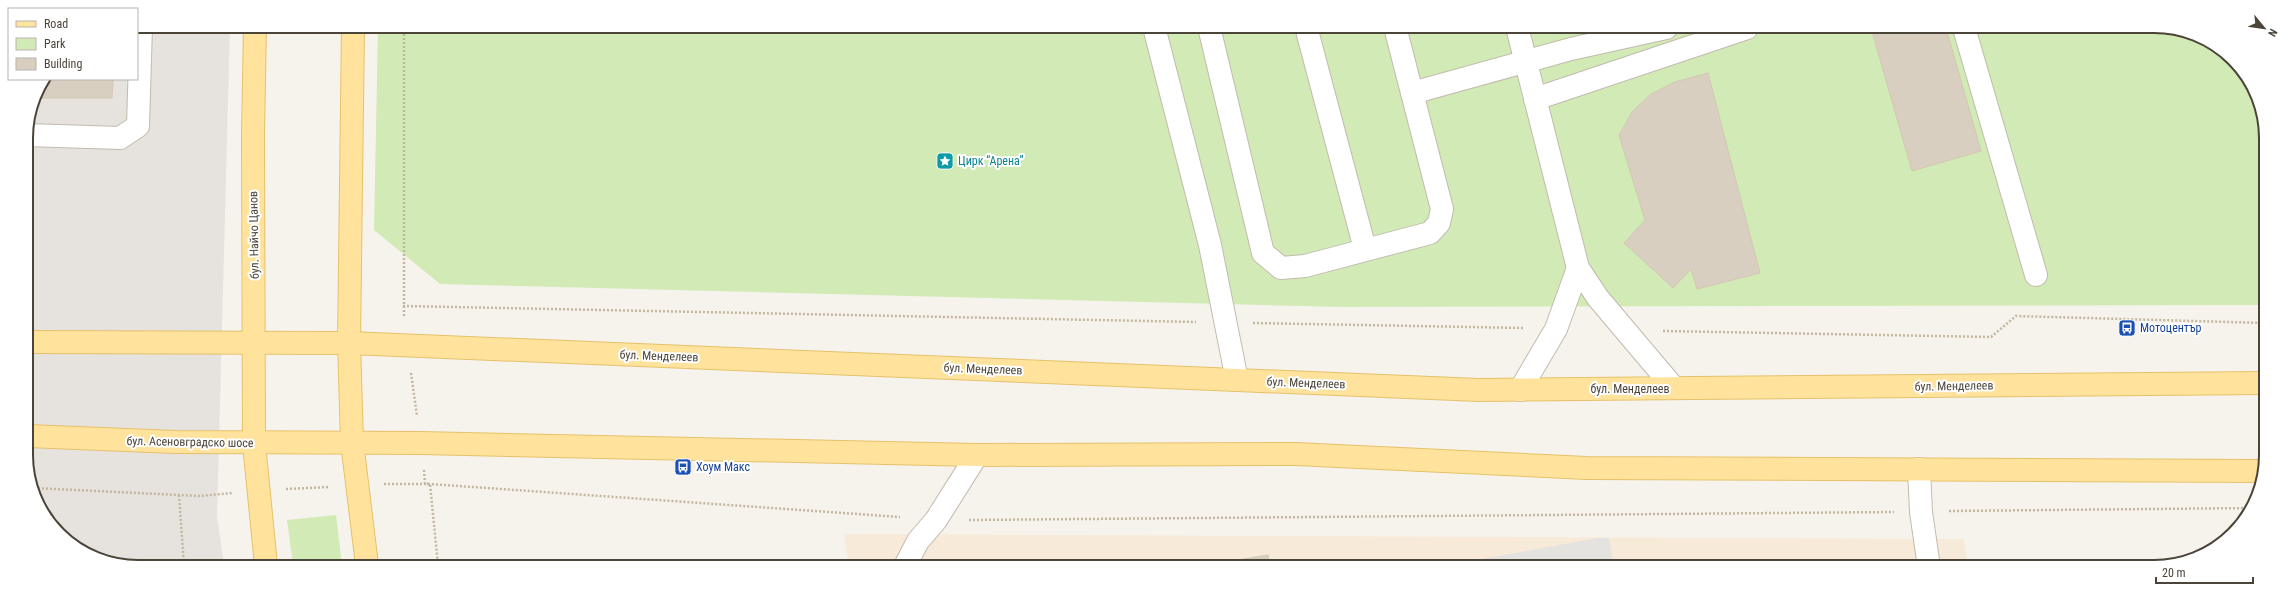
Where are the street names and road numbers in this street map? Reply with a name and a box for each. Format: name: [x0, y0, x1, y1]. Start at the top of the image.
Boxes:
street label: бул. Найчо Цанов: [246, 191, 262, 279]
street label: бул. Менделеев: [619, 348, 699, 364]
street label: бул. Менделеев: [943, 361, 1023, 377]
street label: бул. Менделеев: [1266, 375, 1346, 391]
street label: бул. Менделеев: [1914, 378, 1994, 394]
street label: бул. Менделеев: [1591, 382, 1669, 396]
street label: бул. Асеновградско шосе: [126, 434, 254, 450]

